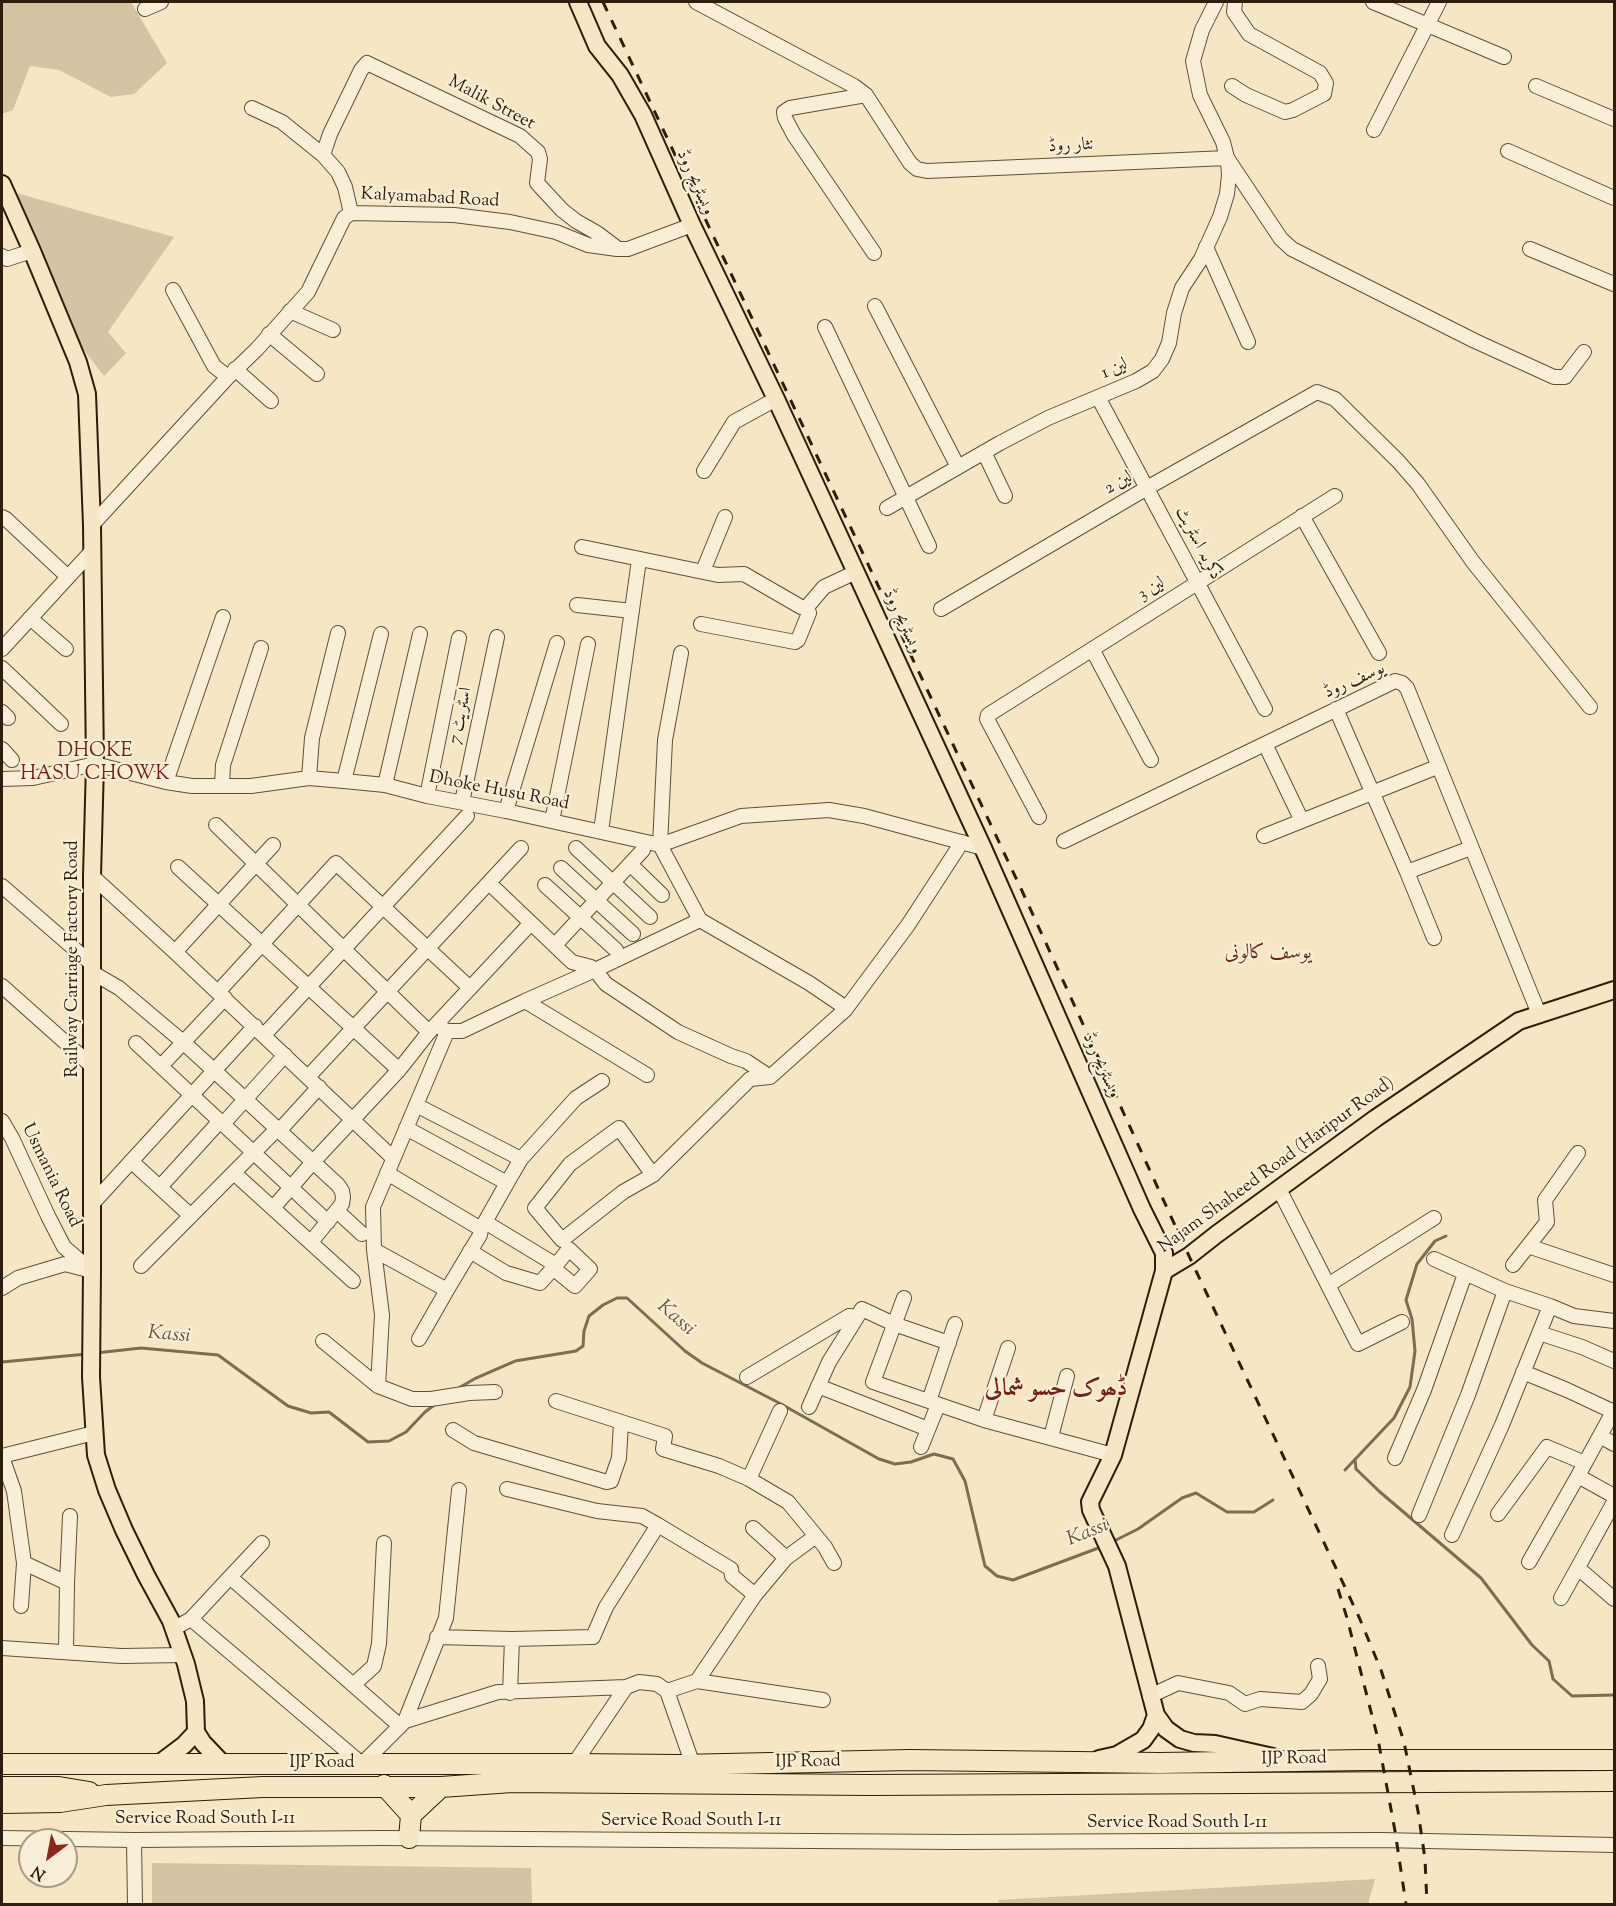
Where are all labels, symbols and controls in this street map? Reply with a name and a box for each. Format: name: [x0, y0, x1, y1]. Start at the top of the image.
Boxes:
street label: Malik Street: [444, 72, 538, 136]
street label: نثار روڈ: [1048, 135, 1094, 159]
street label: ویسٹریج روڈ: [670, 147, 718, 219]
street label: Kalyamabad Road: [360, 185, 500, 213]
street label: لین 1: [1098, 355, 1132, 385]
street label: لین 2: [1101, 467, 1137, 501]
street label: ذکریہ اسٹریٹ: [1169, 504, 1225, 584]
street label: لین 3: [1134, 573, 1170, 607]
street label: ویسٹریج روڈ: [877, 586, 925, 658]
street label: یوسف روڈ: [1321, 659, 1389, 705]
street label: اسٹریٹ 7: [445, 686, 479, 746]
district label: DHOKE HASU CHOWK: [13, 741, 177, 788]
street label: Dhoke Husu Road: [427, 768, 571, 816]
street label: Railway Carriage Factory Road: [63, 840, 85, 1078]
district label: یوسف کالونی: [1225, 943, 1311, 967]
street label: ویسٹریج روڈ: [1076, 1030, 1124, 1102]
street label: Najam Shaheed Road (Haripur Road): [1155, 1073, 1399, 1259]
street label: Usmania Road: [15, 1120, 85, 1232]
water label: Kassi: [651, 1296, 699, 1342]
water label: Kassi: [147, 1322, 191, 1350]
district label: ڈھوک حسو شمالی: [985, 1377, 1127, 1405]
water label: Kassi: [1064, 1515, 1112, 1553]
street label: IJP Road: [1261, 1749, 1327, 1771]
street label: IJP Road: [775, 1752, 841, 1774]
street label: IJP Road: [289, 1753, 355, 1775]
street label: Service Road South I-11: [115, 1809, 295, 1831]
street label: Service Road South I-11: [601, 1811, 781, 1833]
street label: Service Road South I-11: [1087, 1813, 1267, 1835]
north arrow: [18, 1828, 78, 1888]
text: N: [28, 1859, 51, 1885]

